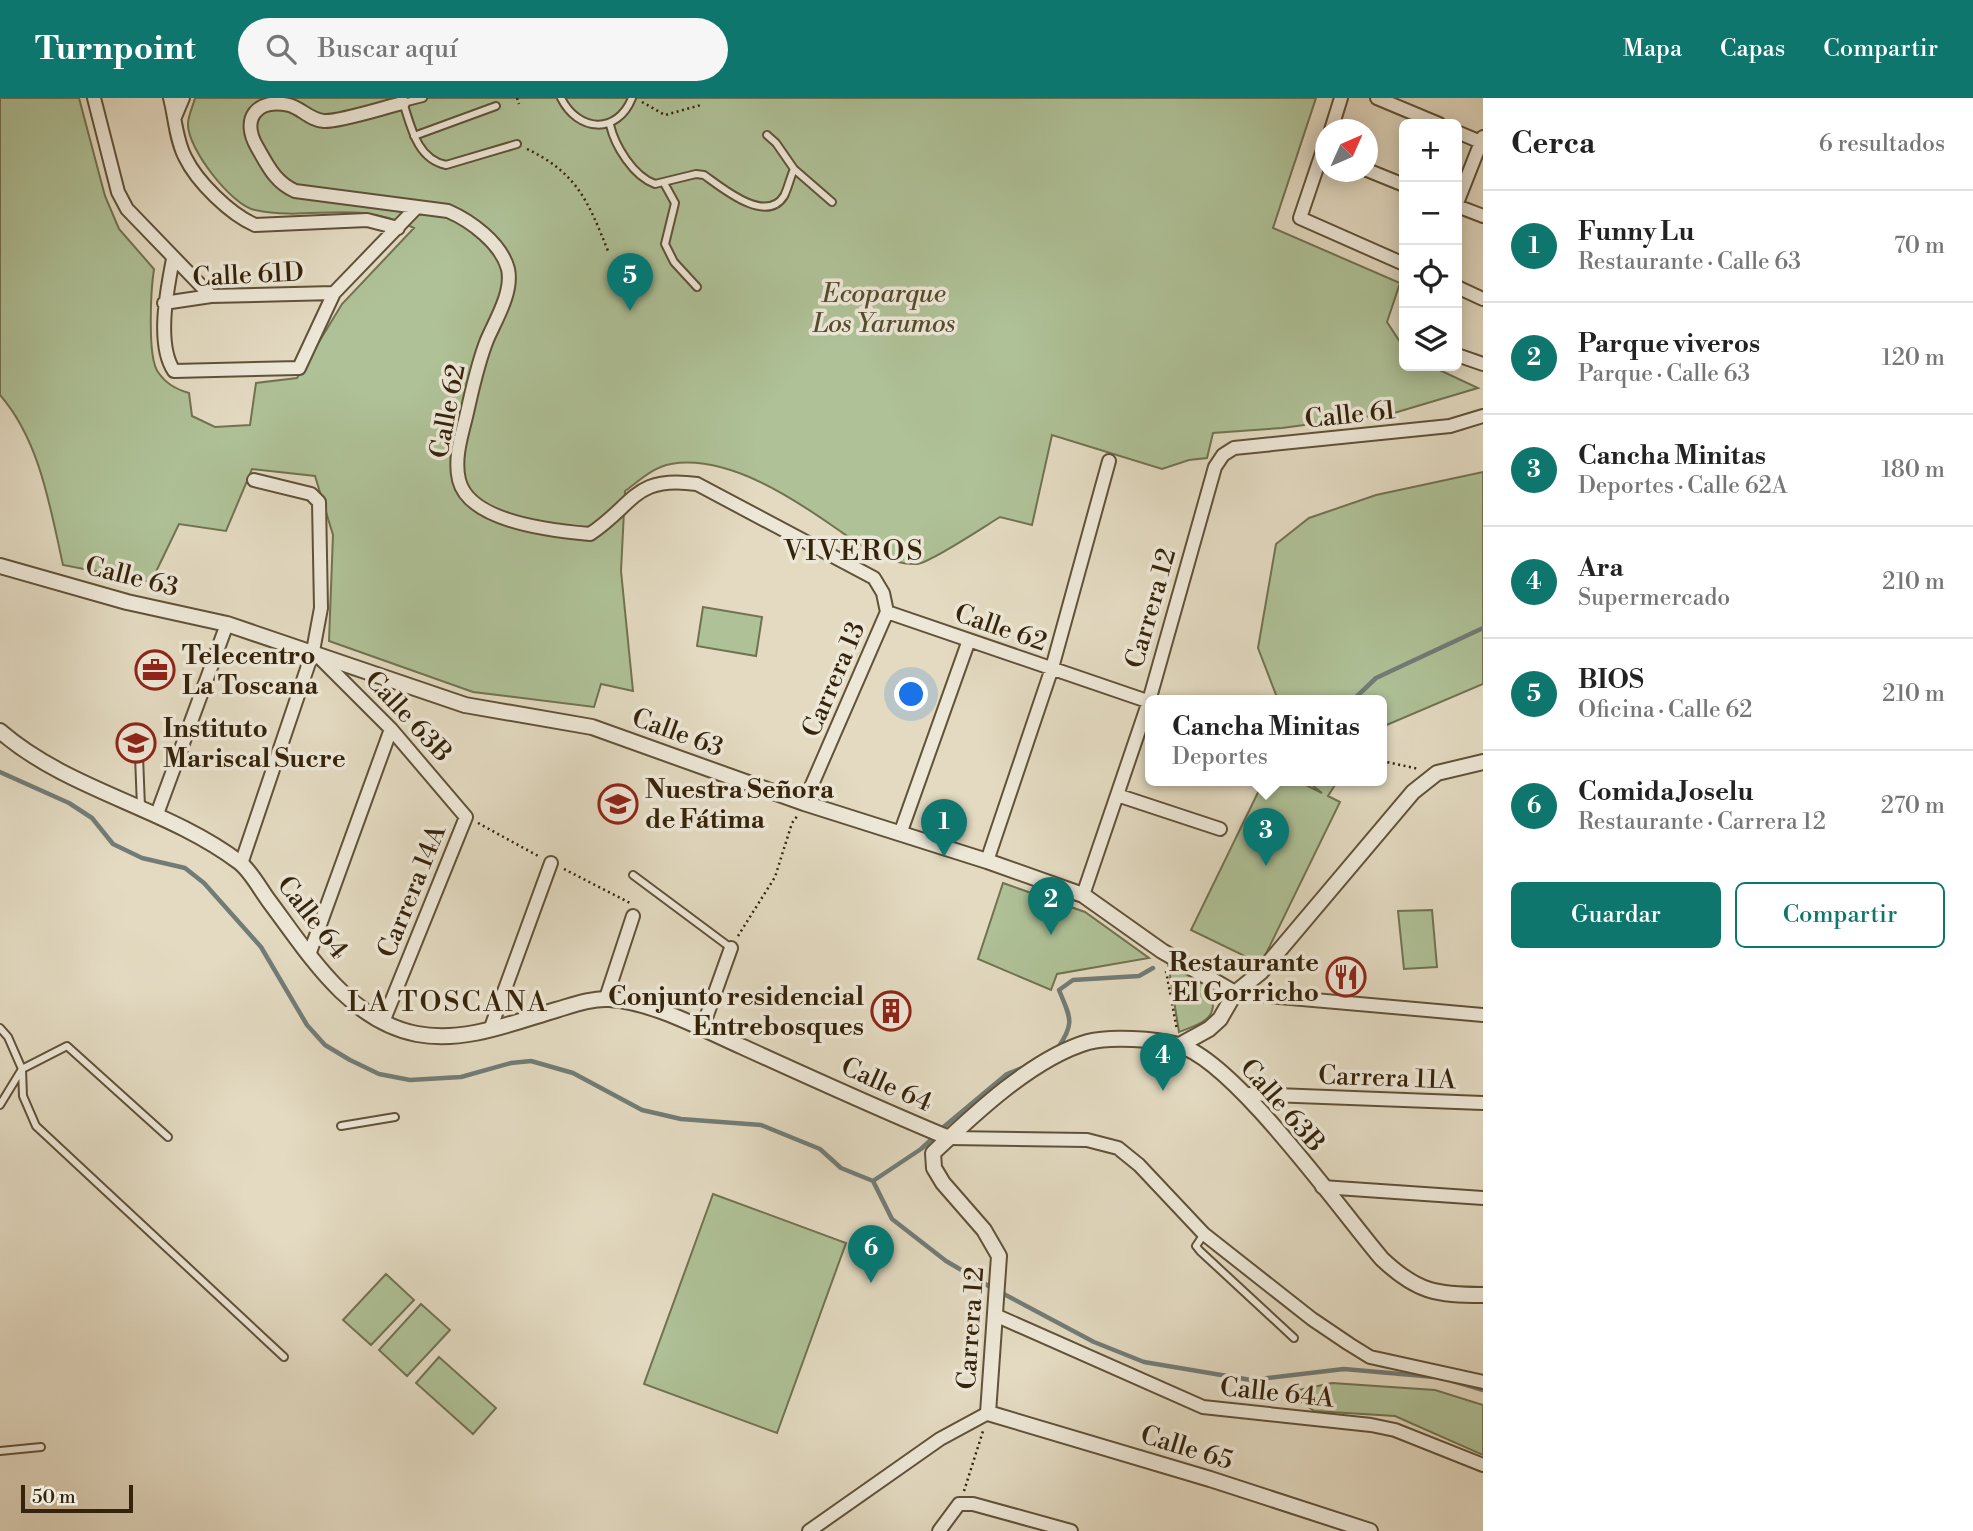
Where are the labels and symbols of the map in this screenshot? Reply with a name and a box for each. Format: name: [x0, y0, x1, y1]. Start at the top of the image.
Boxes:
north arrow: [1315, 119, 1378, 182]
pin: 5: [607, 253, 653, 311]
street label: Calle 61D: [192, 256, 304, 294]
park label: Ecoparque Los Yarumos: [812, 278, 956, 340]
street label: Calle 62: [423, 361, 473, 461]
street label: Calle 61: [1303, 394, 1397, 436]
district label: VIVEROS: [782, 534, 925, 569]
street label: Carrera 12: [1119, 545, 1183, 672]
street label: Calle 63: [82, 550, 182, 604]
street label: Calle 62: [950, 597, 1051, 659]
street label: Carrera 13: [795, 617, 873, 742]
place label: Telecentro La Toscana: [182, 640, 319, 702]
office icon: Telecentro La Toscana: [134, 649, 176, 691]
street label: Calle 63B: [358, 664, 459, 769]
your location: [894, 677, 928, 711]
street label: Calle 63: [628, 702, 728, 764]
place label: Instituto Mariscal Sucre: [163, 713, 346, 775]
school or university icon: Instituto Mariscal Sucre: [115, 722, 157, 764]
place label: Nuestra Señora de Fátima: [645, 774, 835, 836]
school or university icon: Nuestra Señora de Fátima: [597, 783, 639, 825]
pin: 1: [921, 799, 967, 857]
pin: 3: [1243, 808, 1289, 866]
street label: Carrera 14A: [371, 819, 453, 962]
street label: Calle 64: [270, 870, 355, 966]
pin: 2: [1028, 877, 1074, 935]
place label: Restaurante El Gorricho: [1169, 947, 1319, 1009]
restaurant icon: Restaurante El Gorricho: [1325, 956, 1367, 998]
place label: Conjunto residencial Entrebosques: [608, 981, 864, 1043]
district label: LA TOSCANA: [347, 985, 549, 1020]
building icon: Conjunto residencial Entrebosques: [870, 990, 912, 1032]
pin: 4: [1140, 1033, 1186, 1091]
street label: Calle 64: [836, 1051, 937, 1119]
street label: Calle 63B: [1233, 1052, 1331, 1159]
street label: Carrera 11A: [1318, 1060, 1457, 1096]
pin: 6: [848, 1225, 894, 1283]
street label: Carrera 12: [951, 1266, 991, 1391]
street label: Calle 64A: [1218, 1371, 1337, 1415]
street label: Calle 65: [1137, 1419, 1237, 1477]
scale bar: [21, 1482, 133, 1514]

